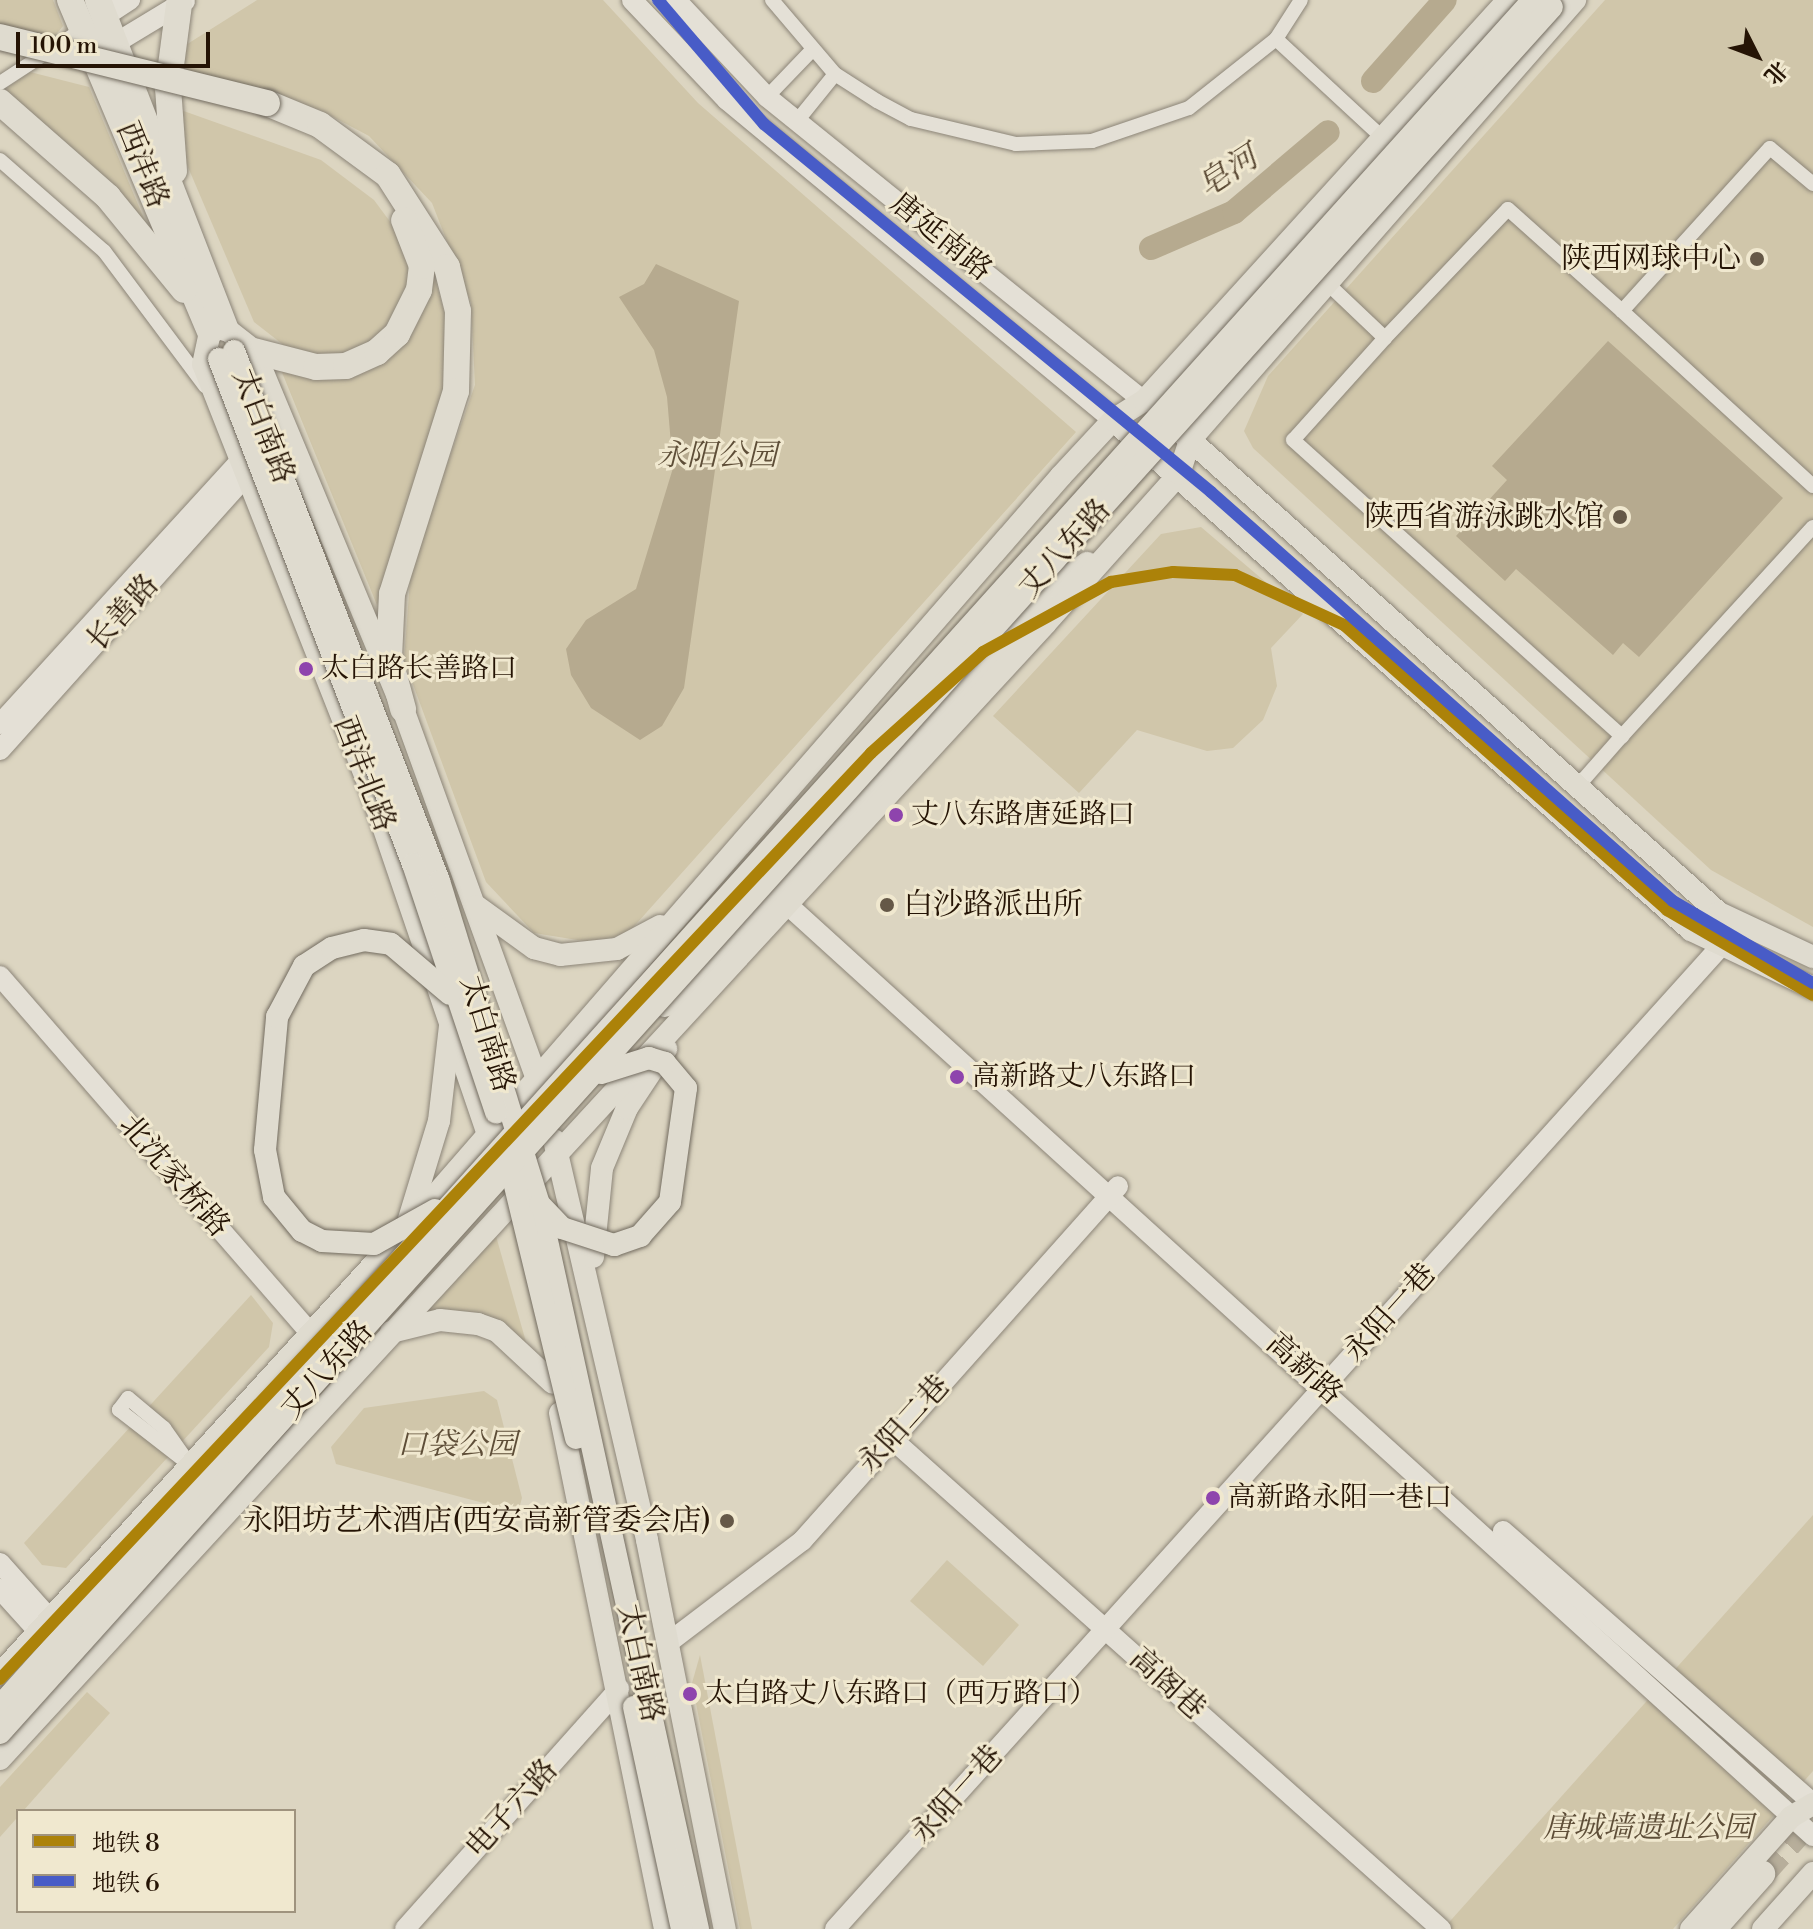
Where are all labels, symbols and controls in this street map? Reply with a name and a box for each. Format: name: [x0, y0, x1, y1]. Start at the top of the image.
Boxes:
scale bar: [20, 16, 214, 66]
north arrow: [1717, 16, 1797, 96]
text: 100 m: [30, 31, 97, 61]
text: 北: [1758, 55, 1793, 90]
street label: 西沣路: [108, 117, 176, 213]
water label: 皂河: [1191, 138, 1265, 206]
street label: 唐延南路: [883, 185, 999, 289]
place label: 陕西网球中心: [1561, 241, 1741, 277]
marker: 陕西网球中心: [1748, 250, 1766, 268]
street label: 太白南路: [225, 364, 301, 488]
park label: 永阳公园: [657, 438, 777, 474]
street label: 丈八东路: [1011, 492, 1119, 606]
place label: 陕西省游泳跳水馆: [1364, 499, 1604, 535]
marker: 陕西省游泳跳水馆: [1611, 508, 1629, 526]
street label: 长善路: [80, 568, 166, 658]
place label: 太白路长善路口: [321, 652, 517, 686]
marker: 太白路长善路口: [298, 661, 314, 677]
street label: 西沣北路: [326, 712, 402, 836]
place label: 丈八东路唐延路口: [911, 798, 1135, 832]
marker: 丈八东路唐延路口: [888, 807, 904, 823]
place label: 白沙路派出所: [903, 887, 1083, 923]
marker: 白沙路派出所: [878, 896, 896, 914]
street label: 太白南路: [452, 971, 522, 1097]
place label: 高新路丈八东路口: [972, 1060, 1196, 1094]
marker: 高新路丈八东路口: [949, 1069, 965, 1085]
street label: 北沈家桥路: [111, 1108, 237, 1244]
street label: 永阳一巷: [1336, 1256, 1444, 1370]
street label: 丈八东路: [273, 1313, 381, 1427]
street label: 高新路: [1259, 1326, 1349, 1412]
street label: 永阳二巷: [850, 1368, 958, 1482]
park label: 口袋公园: [397, 1427, 517, 1463]
place label: 高新路永阳一巷口: [1228, 1481, 1452, 1515]
marker: 高新路永阳一巷口: [1205, 1490, 1221, 1506]
place label: 永阳坊艺术酒店(西安高新管委会店): [242, 1503, 711, 1539]
marker: 永阳坊艺术酒店(西安高新管委会店): [718, 1512, 736, 1530]
street label: 太白南路: [610, 1601, 670, 1725]
street label: 高阁巷: [1122, 1641, 1212, 1727]
place label: 太白路丈八东路口（西万路口）: [705, 1677, 1097, 1711]
marker: 太白路丈八东路口（西万路口）: [682, 1686, 698, 1702]
street label: 永阳一巷: [903, 1738, 1011, 1852]
street label: 电子六路: [458, 1752, 566, 1866]
legend: [16, 1809, 296, 1913]
park label: 唐城墙遗址公园: [1543, 1810, 1753, 1846]
text: 地铁 8: [92, 1829, 160, 1859]
text: 地铁 6: [92, 1869, 160, 1899]

